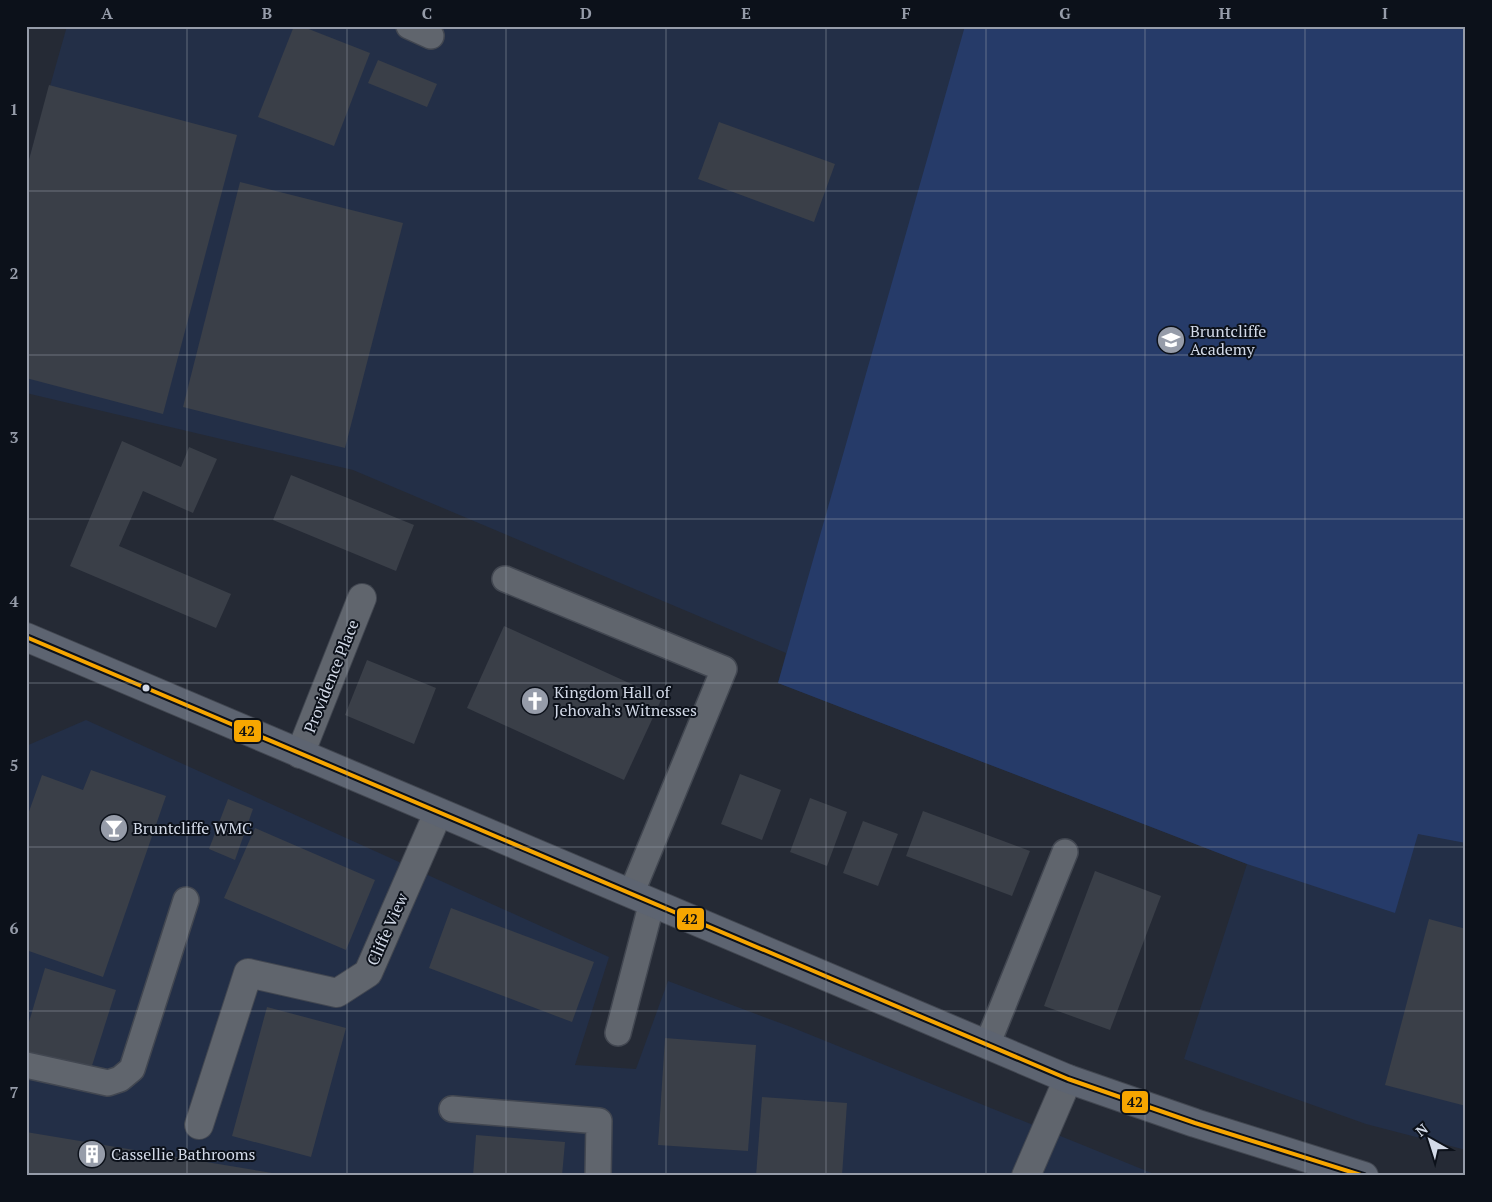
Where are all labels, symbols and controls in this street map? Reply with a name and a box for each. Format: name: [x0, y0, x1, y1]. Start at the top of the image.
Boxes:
text: A: [101, 2, 113, 24]
text: B: [262, 2, 272, 24]
text: C: [422, 2, 432, 24]
text: D: [580, 2, 592, 24]
text: E: [741, 2, 751, 24]
text: F: [901, 2, 911, 24]
text: G: [1059, 2, 1071, 24]
text: H: [1219, 2, 1231, 24]
text: I: [1382, 2, 1388, 24]
text: 1: [9, 98, 19, 120]
text: 2: [9, 262, 19, 284]
place label: Bruntcliffe Academy: [1190, 320, 1266, 360]
school or university icon: Bruntcliffe Academy: [1156, 325, 1186, 355]
text: 3: [9, 426, 19, 448]
text: 4: [9, 590, 19, 612]
street label: Providence Place: [298, 616, 364, 736]
place label: Kingdom Hall of Jehovah's Witnesses: [554, 681, 697, 721]
unlabelled marker: [141, 683, 151, 693]
church icon: Kingdom Hall of Jehovah's Witnesses: [520, 686, 550, 716]
line badge: 42: [233, 719, 262, 743]
text: 42: [239, 721, 255, 740]
text: 5: [9, 754, 19, 776]
bar icon: Bruntcliffe WMC: [99, 813, 129, 843]
place label: Bruntcliffe WMC: [133, 817, 252, 839]
street label: Cliffe View: [361, 889, 413, 969]
line badge: 42: [676, 907, 705, 931]
text: 42: [682, 909, 698, 928]
text: 6: [9, 917, 19, 939]
text: 7: [9, 1081, 19, 1103]
line badge: 42: [1121, 1090, 1149, 1114]
text: 42: [1127, 1092, 1143, 1111]
north arrow: [1404, 1114, 1454, 1164]
text: N: [1411, 1119, 1432, 1140]
building icon: Cassellie Bathrooms: [77, 1139, 107, 1169]
place label: Cassellie Bathrooms: [111, 1143, 256, 1165]

